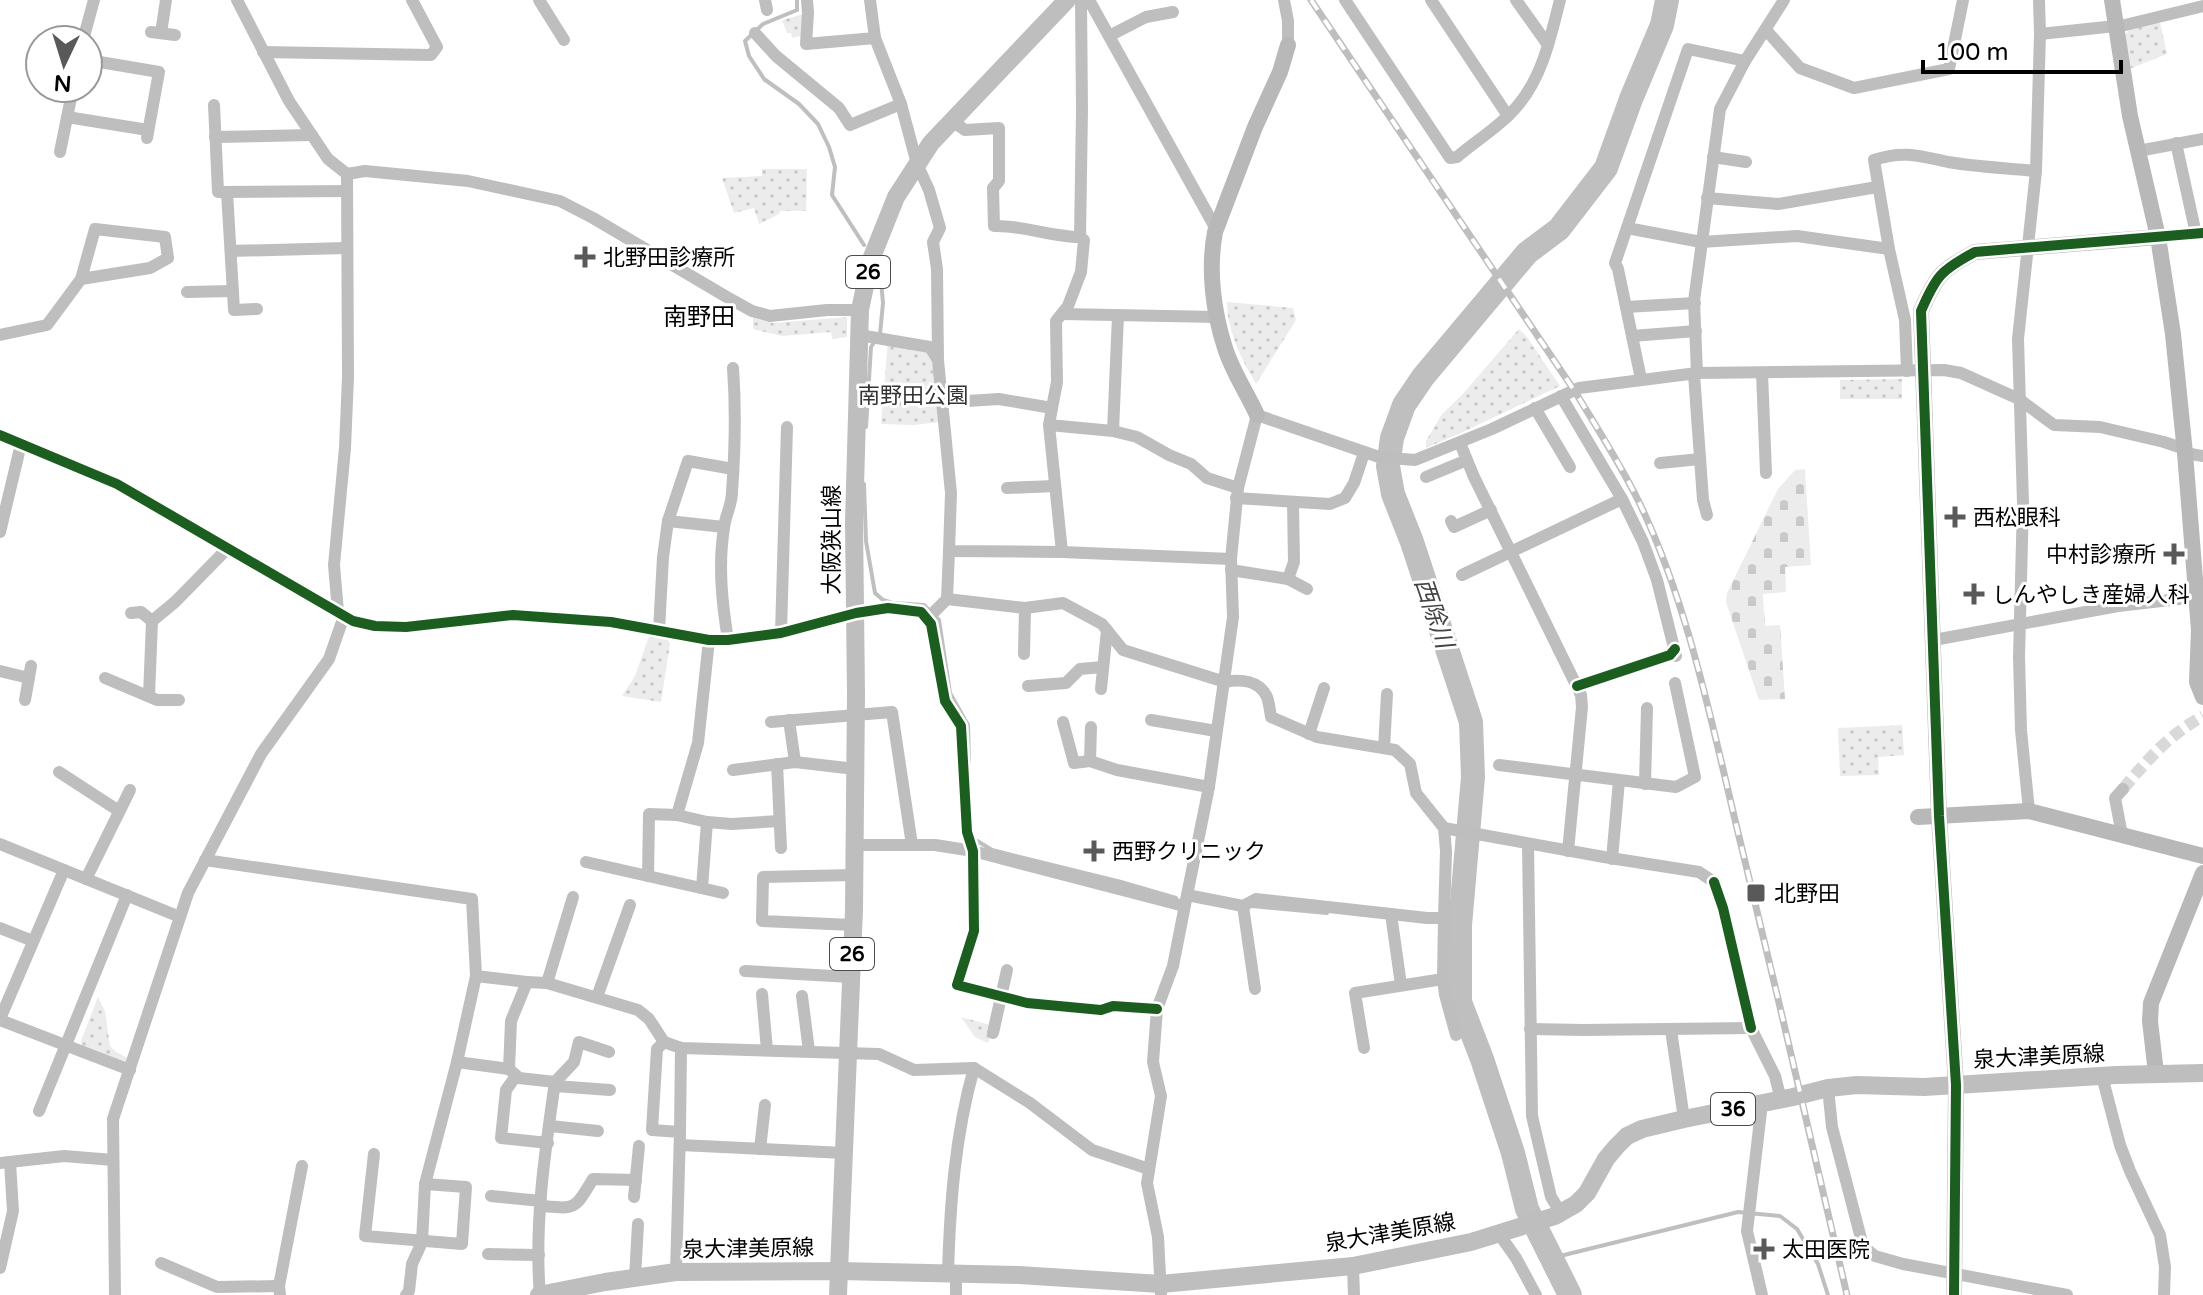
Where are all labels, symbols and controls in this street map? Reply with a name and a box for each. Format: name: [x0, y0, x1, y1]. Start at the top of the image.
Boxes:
north arrow: [24, 24, 104, 104]
scale bar: [1923, 24, 2121, 74]
text: 100 m: [1935, 38, 2009, 67]
text: N: [53, 69, 72, 97]
place label: 北野田診療所: [603, 245, 735, 271]
marker: 北野田診療所: [574, 246, 596, 268]
road number: 26: [846, 256, 890, 288]
district label: 南野田: [663, 303, 735, 332]
park label: 南野田公園: [858, 383, 968, 409]
street label: 大阪狭山線: [819, 485, 845, 595]
place label: 西松眼科: [1973, 505, 2061, 531]
marker: 西松眼科: [1944, 506, 1966, 528]
place label: 中村診療所: [2046, 542, 2156, 568]
marker: 中村診療所: [2163, 543, 2185, 565]
water label: 西除川: [1408, 574, 1460, 655]
place label: しんやしき産婦人科: [1992, 582, 2190, 608]
marker: しんやしき産婦人科: [1963, 583, 1985, 605]
place label: 西野クリニック: [1112, 839, 1266, 865]
marker: 西野クリニック: [1083, 840, 1105, 862]
place label: 北野田: [1774, 881, 1840, 907]
marker: 北野田: [1745, 882, 1767, 904]
road number: 26: [830, 938, 874, 970]
street label: 泉大津美原線: [1972, 1041, 2106, 1073]
road number: 36: [1711, 1093, 1755, 1125]
street label: 泉大津美原線: [1323, 1209, 1457, 1257]
street label: 泉大津美原線: [682, 1235, 814, 1263]
place label: 太田医院: [1782, 1237, 1870, 1263]
marker: 太田医院: [1753, 1238, 1775, 1260]

